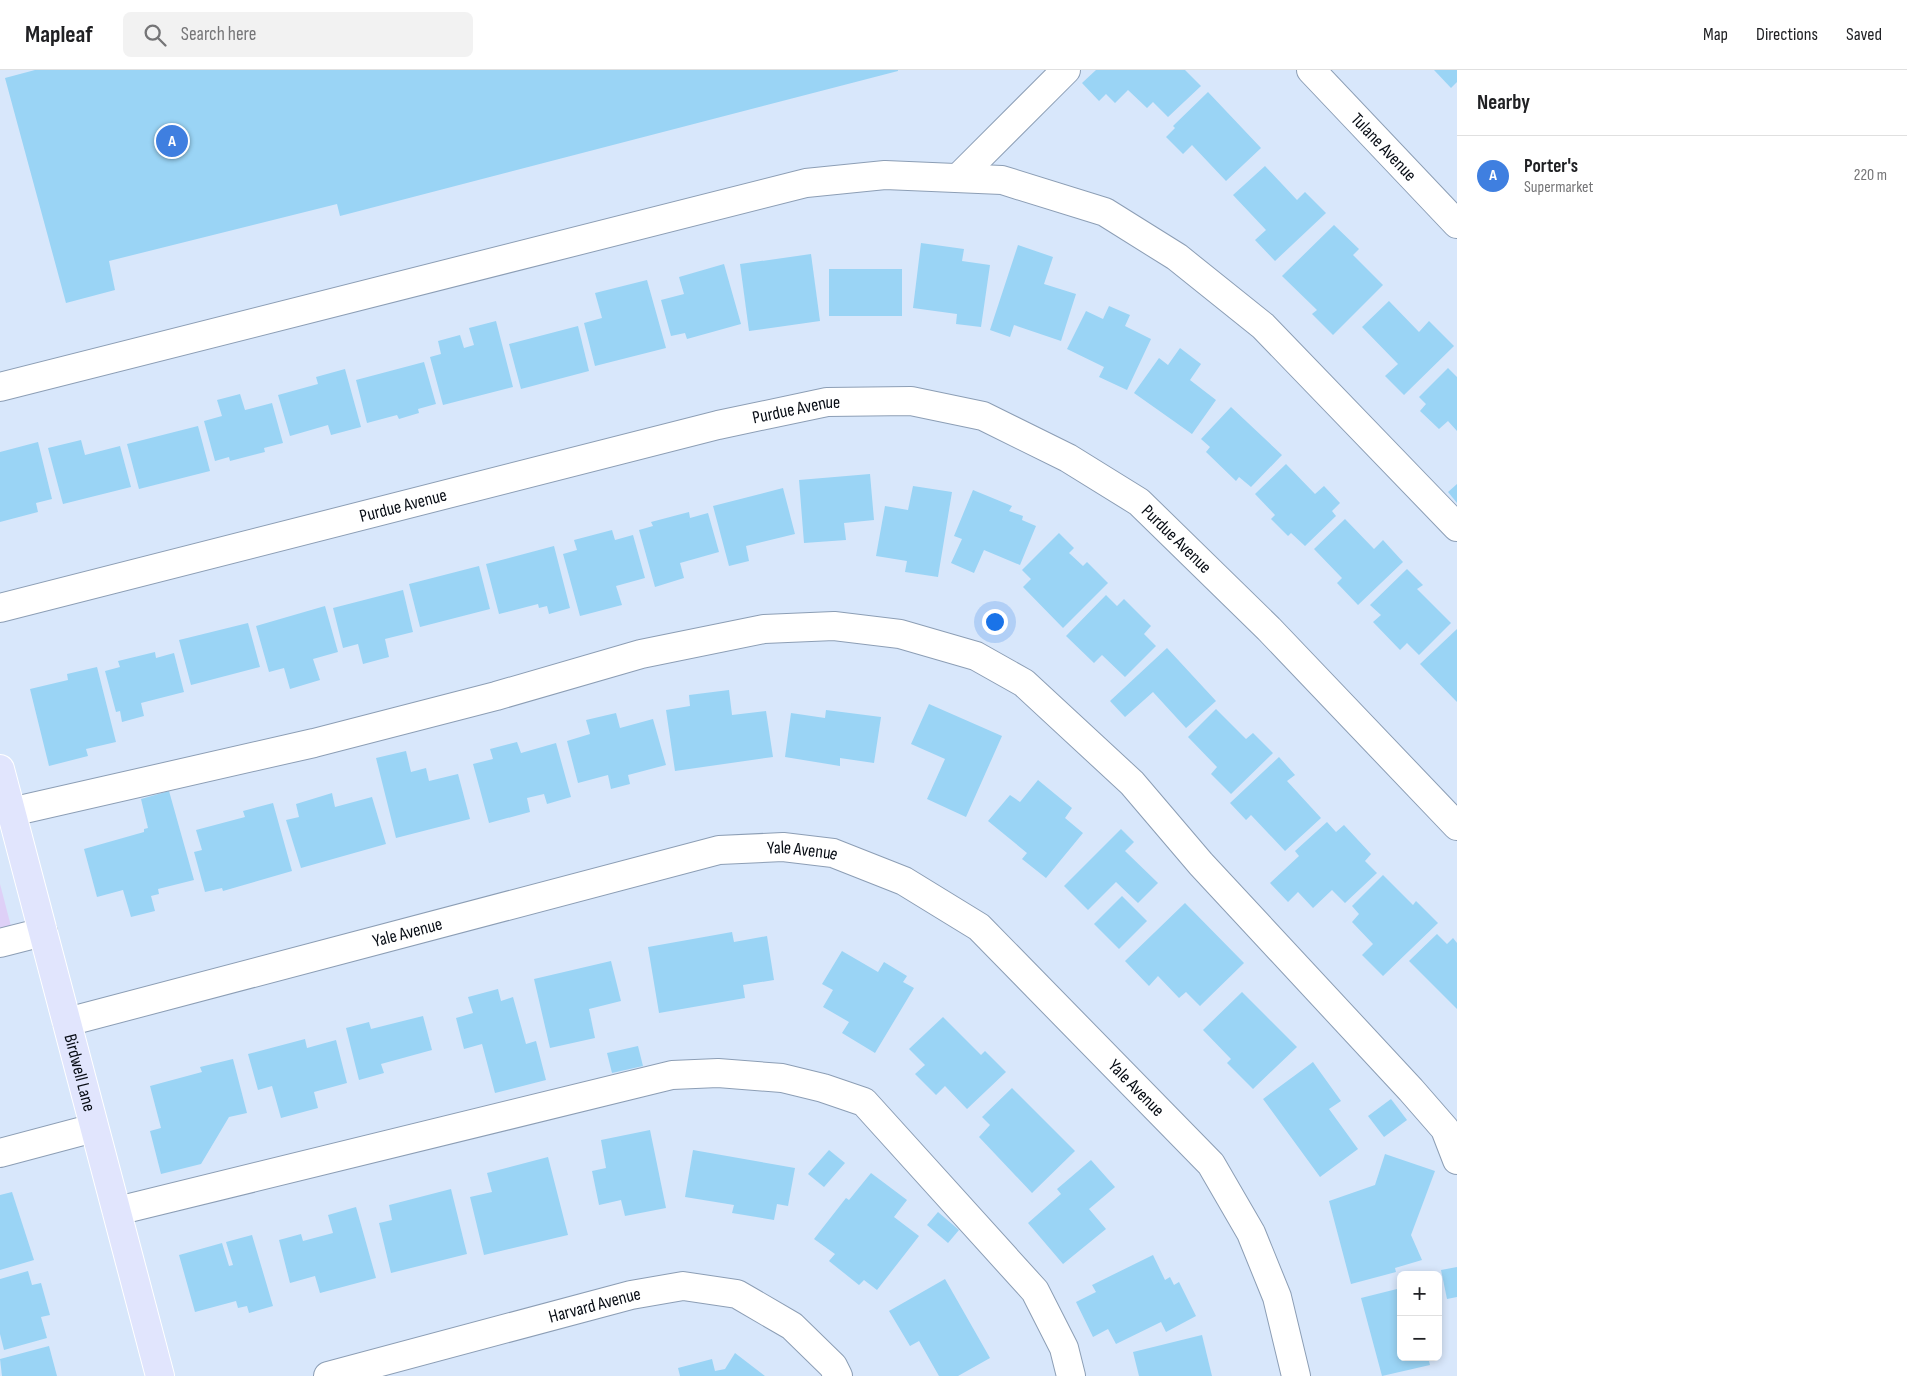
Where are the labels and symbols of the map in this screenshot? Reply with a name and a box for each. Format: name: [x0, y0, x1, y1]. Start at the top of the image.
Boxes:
street label: Tulane Avenue: [1347, 109, 1421, 185]
pin: A: [156, 122, 188, 160]
street label: Purdue Avenue: [750, 391, 840, 428]
street label: Purdue Avenue: [357, 484, 449, 526]
street label: Purdue Avenue: [1137, 500, 1216, 578]
your location: [982, 609, 1008, 635]
street label: Yale Avenue: [767, 836, 841, 865]
street label: Yale Avenue: [370, 913, 444, 951]
street label: Birdwell Lane: [60, 1032, 100, 1114]
street label: Yale Avenue: [1104, 1055, 1169, 1121]
street label: Harvard Avenue: [546, 1283, 642, 1327]

